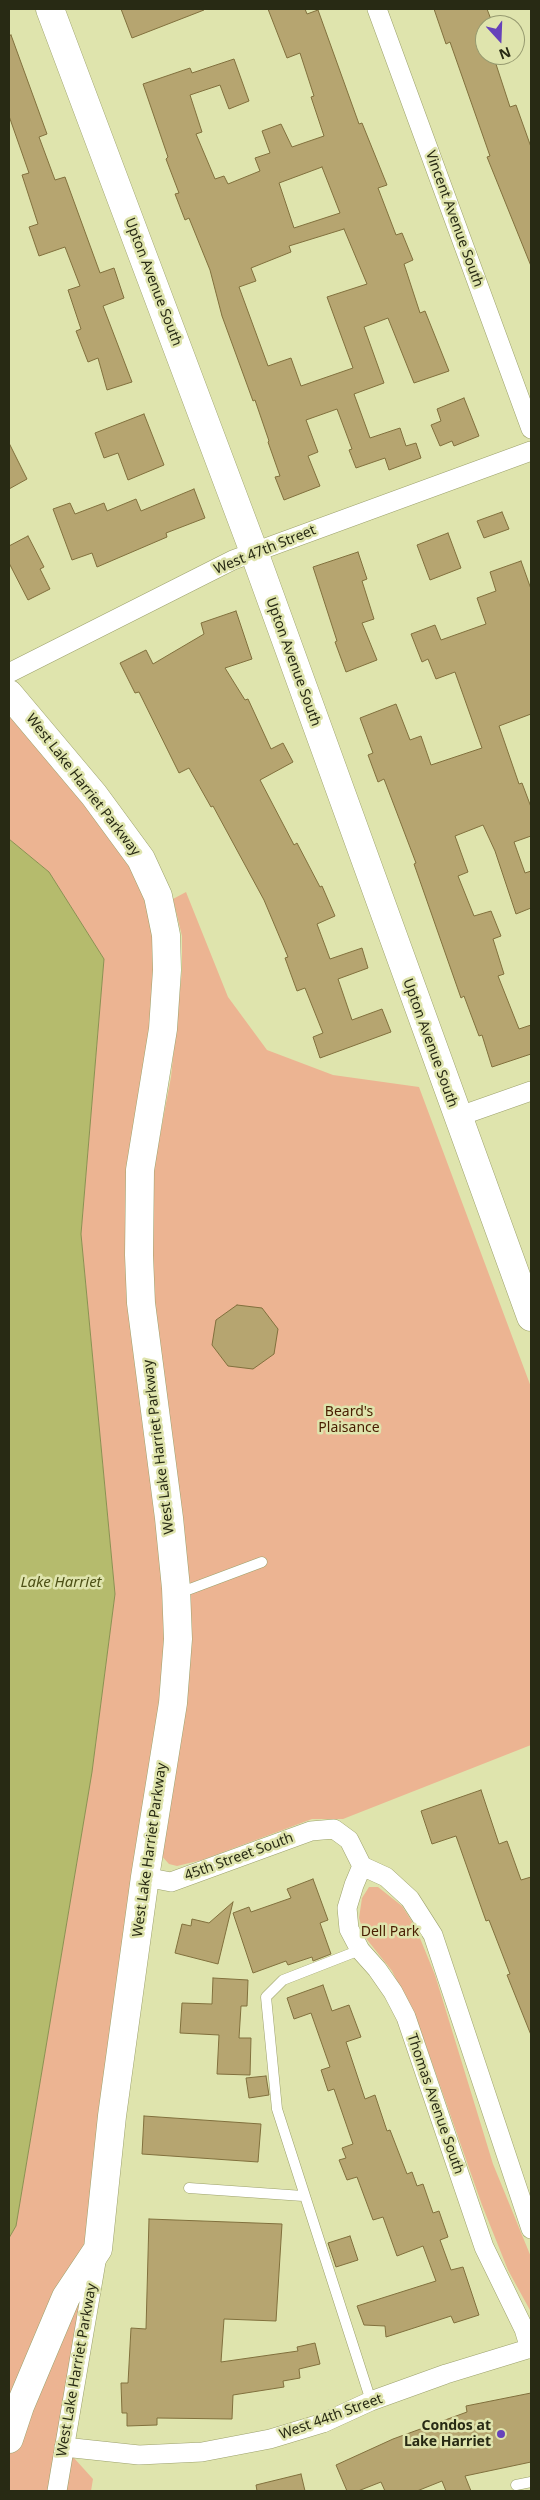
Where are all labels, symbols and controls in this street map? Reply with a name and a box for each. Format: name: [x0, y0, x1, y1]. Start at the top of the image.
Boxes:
north arrow: [475, 15, 525, 65]
text: N: [496, 43, 514, 64]
street label: Vincent Avenue South: [421, 149, 487, 289]
street label: Upton Avenue South: [121, 216, 185, 348]
street label: West 47th Street: [212, 522, 318, 578]
street label: Upton Avenue South: [262, 595, 324, 729]
street label: West Lake Harriet Parkway: [22, 711, 144, 859]
street label: Upton Avenue South: [399, 976, 461, 1110]
street label: West Lake Harriet Parkway: [140, 1359, 178, 1535]
park label: Beard's Plaisance: [318, 1404, 380, 1436]
water label: Lake Harriet: [20, 1574, 102, 1592]
street label: West Lake Harriet Parkway: [129, 1762, 171, 1938]
street label: 45th Street South: [182, 1830, 296, 1884]
park label: Dell Park: [361, 1924, 419, 1940]
street label: Thomas Avenue South: [403, 2032, 467, 2176]
street label: West Lake Harriet Parkway: [53, 2282, 101, 2458]
street label: West 44th Street: [277, 2391, 385, 2443]
place label: Condos at Lake Harriet: [404, 2418, 491, 2450]
marker: Condos at Lake Harriet: [495, 2428, 507, 2440]

